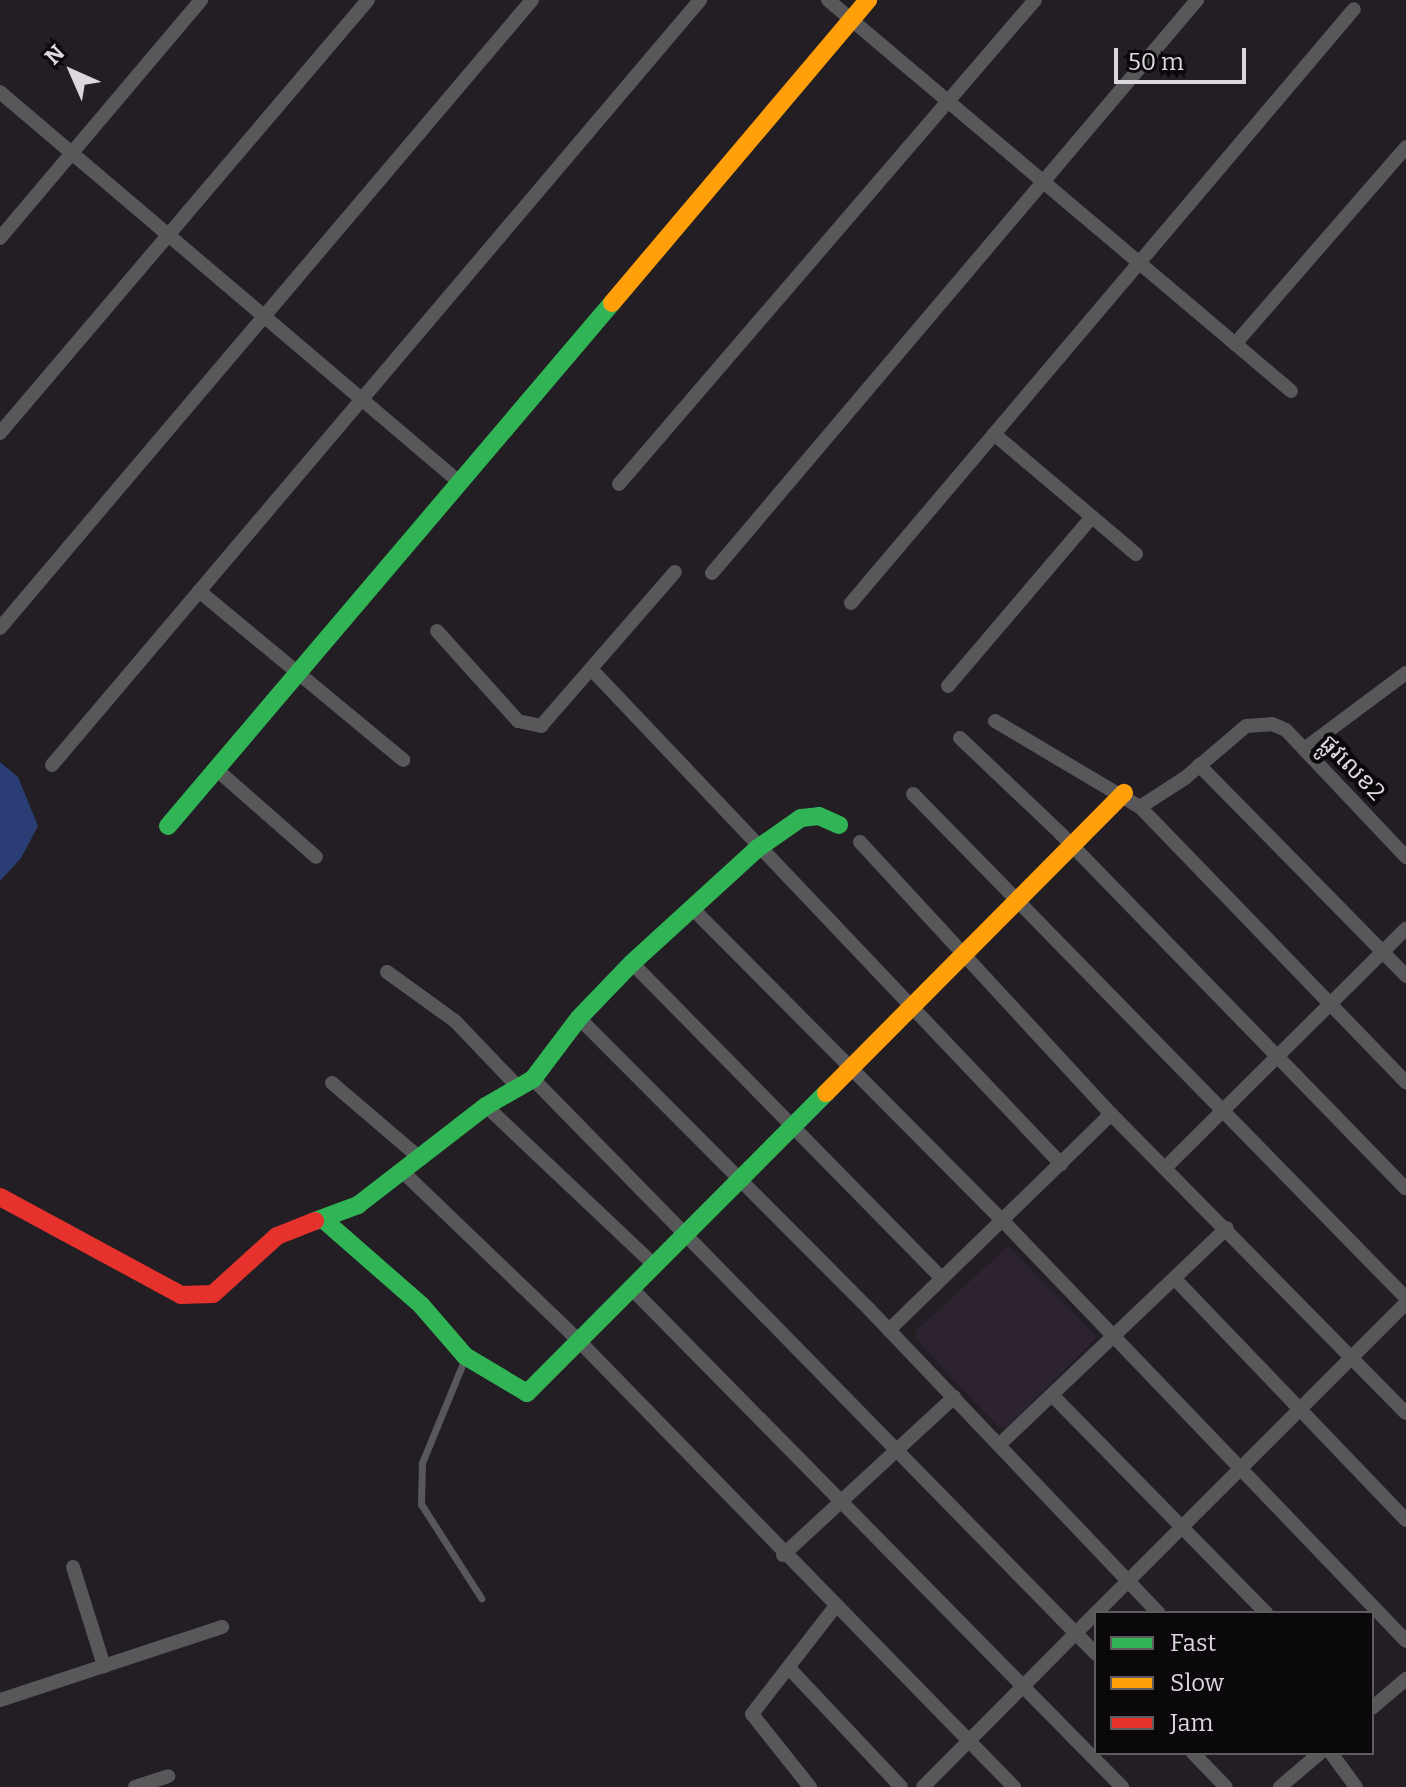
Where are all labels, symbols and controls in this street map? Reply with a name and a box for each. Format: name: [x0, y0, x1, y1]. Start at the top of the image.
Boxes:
north arrow: [32, 32, 112, 112]
scale bar: [1118, 32, 1250, 82]
text: N: [39, 39, 70, 70]
text: 50 m: [1128, 48, 1184, 76]
street label: ផ្លូវលេខ2: [1314, 729, 1390, 807]
legend: [1094, 1611, 1374, 1755]
text: Fast: [1170, 1629, 1216, 1657]
text: Slow: [1170, 1669, 1224, 1697]
text: Jam: [1170, 1709, 1213, 1737]

